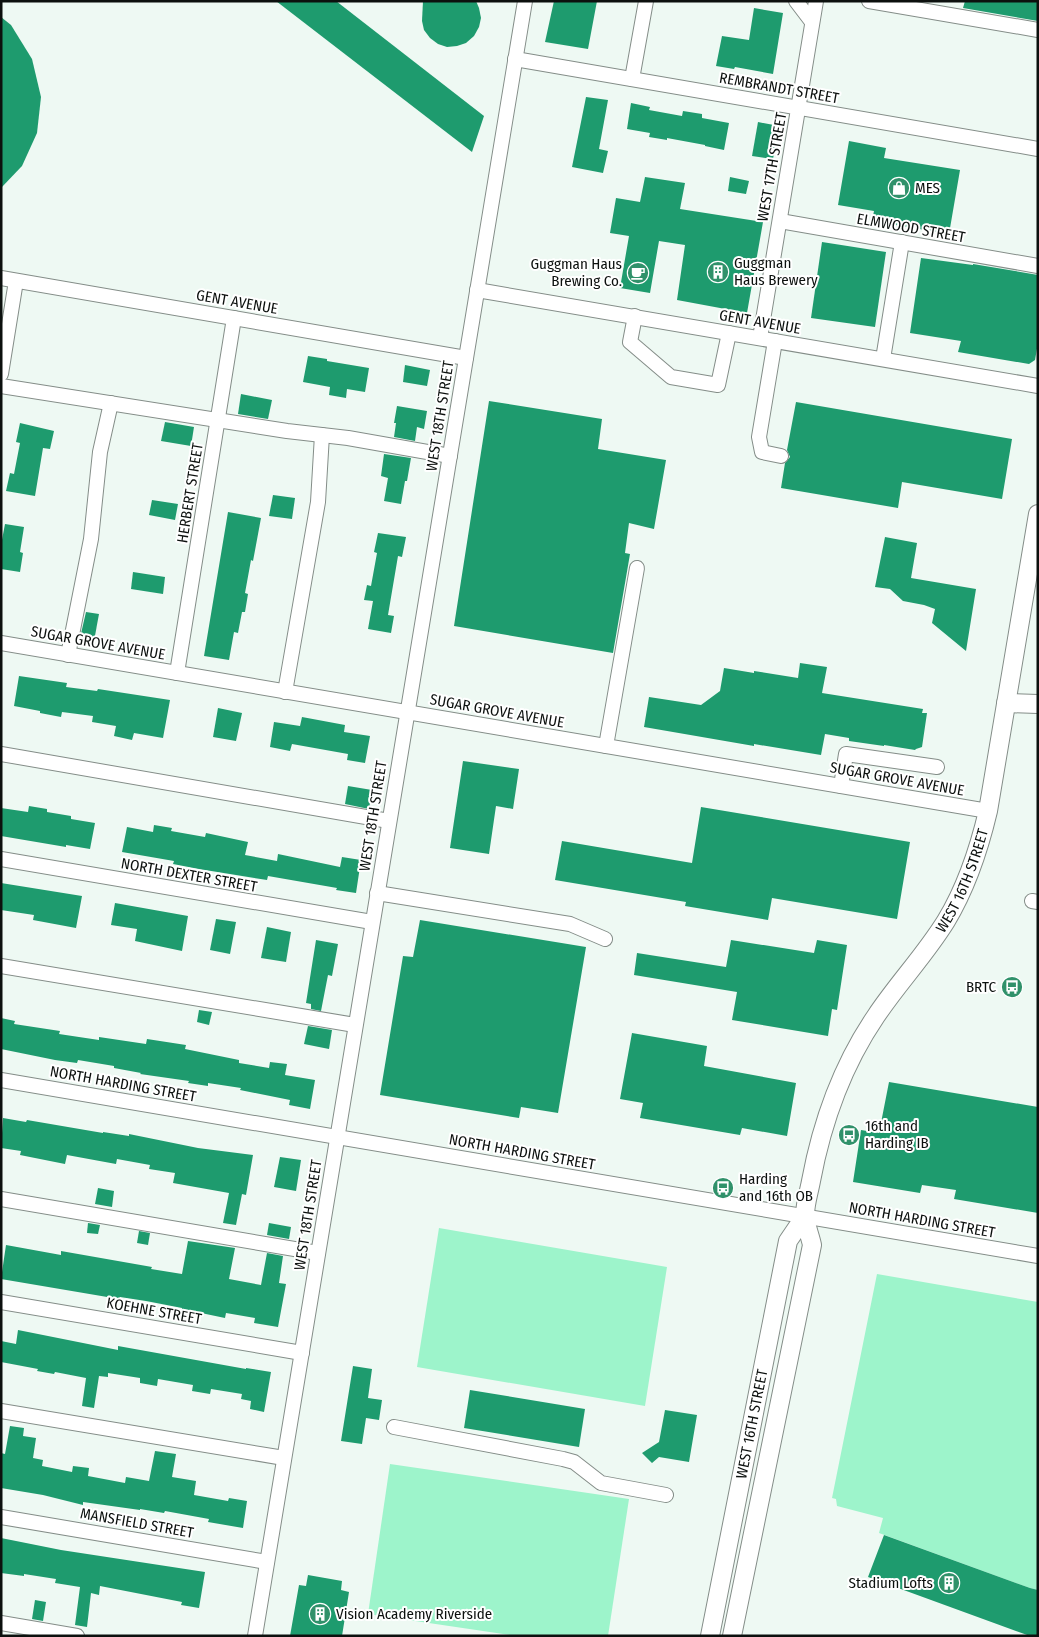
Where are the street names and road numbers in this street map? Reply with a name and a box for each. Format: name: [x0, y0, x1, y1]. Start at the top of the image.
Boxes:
street label: REMBRANDT STREET: [718, 69, 840, 107]
street label: WEST 17TH STREET: [754, 111, 790, 223]
street label: ELMWOOD STREET: [855, 210, 967, 246]
street label: GENT AVENUE: [195, 286, 279, 318]
street label: GENT AVENUE: [718, 306, 802, 338]
street label: WEST 18TH STREET: [422, 359, 458, 473]
street label: HERBERT STREET: [173, 442, 207, 544]
street label: SUGAR GROVE AVENUE: [30, 622, 166, 664]
street label: SUGAR GROVE AVENUE: [429, 690, 565, 732]
street label: SUGAR GROVE AVENUE: [829, 758, 965, 800]
street label: WEST 18TH STREET: [355, 759, 391, 873]
street label: WEST 16TH STREET: [932, 827, 992, 936]
street label: NORTH DEXTER STREET: [120, 854, 259, 896]
street label: NORTH HARDING STREET: [48, 1062, 198, 1106]
street label: NORTH HARDING STREET: [447, 1130, 597, 1174]
street label: WEST 18TH STREET: [290, 1158, 326, 1272]
street label: NORTH HARDING STREET: [847, 1198, 997, 1242]
street label: KOEHNE STREET: [105, 1294, 203, 1328]
street label: WEST 16TH STREET: [732, 1368, 771, 1480]
street label: MANSFIELD STREET: [79, 1504, 195, 1542]

